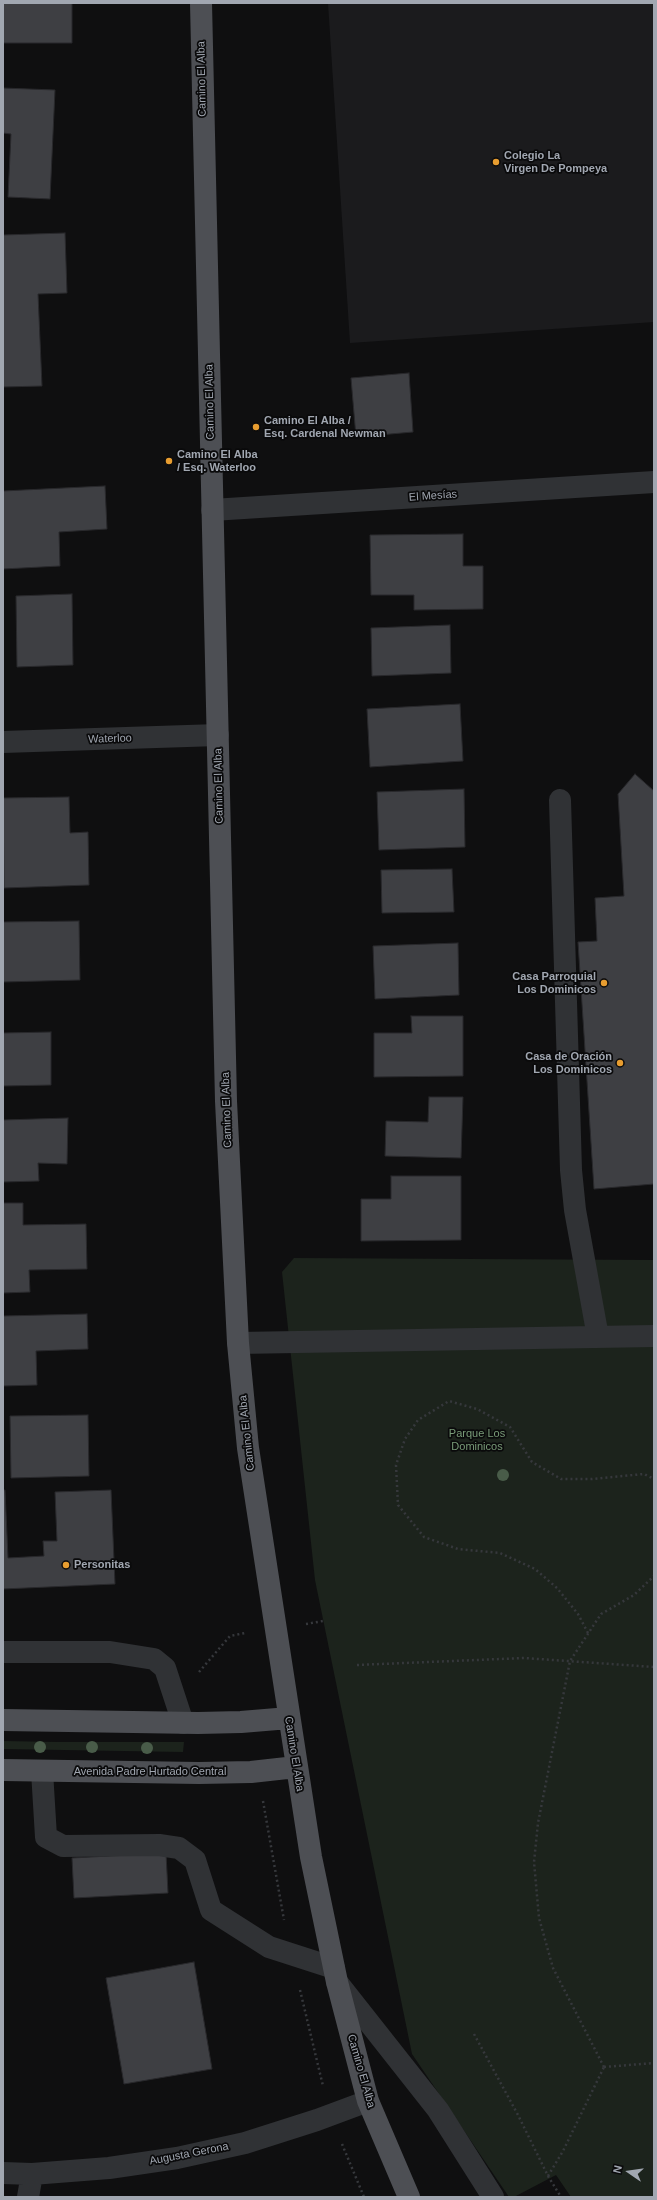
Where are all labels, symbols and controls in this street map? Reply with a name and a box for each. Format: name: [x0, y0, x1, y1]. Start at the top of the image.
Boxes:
street label: Camino El Alba: [195, 41, 209, 117]
place label: Colegio La Virgen De Pompeya: [504, 149, 607, 175]
marker: Colegio La Virgen De Pompeya: [491, 157, 501, 167]
street label: Camino El Alba: [203, 364, 217, 440]
place label: Camino El Alba / Esq. Cardenal Newman: [264, 414, 386, 440]
marker: Camino El Alba / Esq. Cardenal Newman: [251, 422, 261, 432]
place label: Camino El Alba / Esq. Waterloo: [177, 448, 258, 474]
marker: Camino El Alba / Esq. Waterloo: [164, 456, 174, 466]
street label: El Mesías: [408, 488, 458, 504]
street label: Waterloo: [88, 732, 132, 746]
street label: Camino El Alba: [212, 748, 226, 824]
place label: Casa Parroquial Los Dominicos: [512, 970, 596, 996]
marker: Casa Parroquial Los Dominicos: [599, 978, 609, 988]
place label: Casa de Oración Los Dominicos: [525, 1050, 612, 1076]
marker: Casa de Oración Los Dominicos: [615, 1058, 625, 1068]
street label: Camino El Alba: [219, 1072, 235, 1148]
street label: Camino El Alba: [236, 1395, 258, 1471]
park label: Parque Los Dominicos: [449, 1427, 505, 1453]
place label: Personitas: [74, 1558, 130, 1572]
marker: Personitas: [61, 1560, 71, 1570]
street label: Camino El Alba: [282, 1716, 306, 1792]
street label: Avenida Padre Hurtado Central: [74, 1765, 226, 1779]
street label: Camino El Alba: [344, 2033, 378, 2109]
street label: Augusta Gerona: [148, 2140, 230, 2168]
north arrow: [609, 2152, 649, 2192]
text: N: [611, 2164, 624, 2175]

